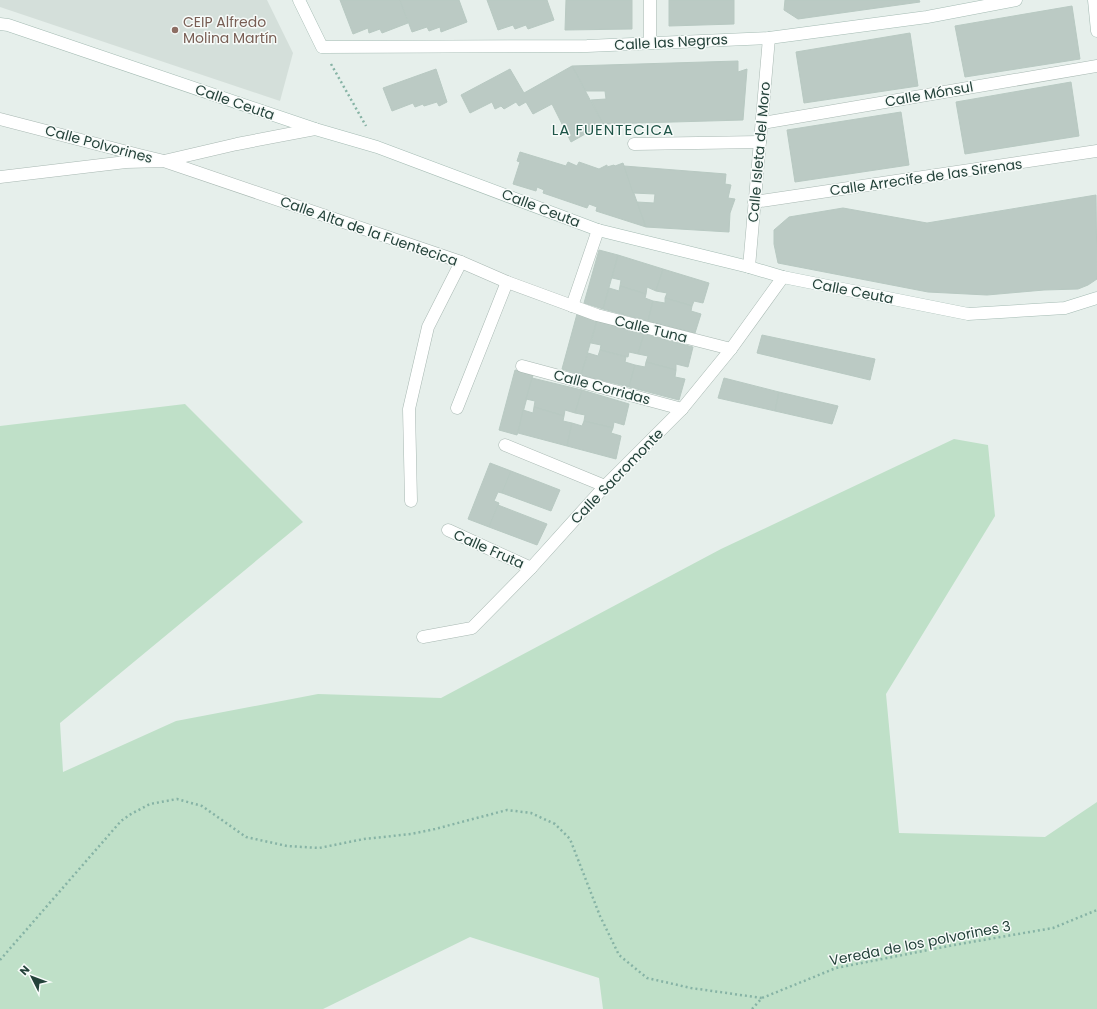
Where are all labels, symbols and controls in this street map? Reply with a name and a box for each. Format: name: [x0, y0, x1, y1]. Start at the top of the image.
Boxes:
place label: CEIP Alfredo Molina Martín: [183, 12, 277, 48]
marker: CEIP Alfredo Molina Martín: [170, 25, 180, 35]
street label: Calle las Negras: [614, 29, 728, 55]
street label: Calle Mónsul: [883, 76, 975, 112]
street label: Calle Ceuta: [193, 79, 277, 125]
street label: Calle Isleta del Moro: [743, 81, 775, 223]
district label: LA FUENTECICA: [552, 119, 674, 140]
street label: Calle Polvorines: [43, 120, 155, 168]
street label: Calle Arrecife de las Sirenas: [828, 154, 1024, 200]
street label: Calle Ceuta: [499, 184, 583, 232]
street label: Calle Alta de la Fuentecica: [278, 191, 460, 271]
street label: Calle Ceuta: [811, 273, 895, 309]
street label: Calle Tuna: [612, 310, 690, 348]
street label: Calle Corridas: [551, 364, 653, 410]
street label: Calle Sacromonte: [566, 423, 668, 528]
street label: Calle Fruta: [450, 525, 528, 573]
street label: Vereda de los polvorines 3: [828, 916, 1012, 970]
north arrow: [12, 957, 52, 997]
text: N: [16, 962, 33, 979]

